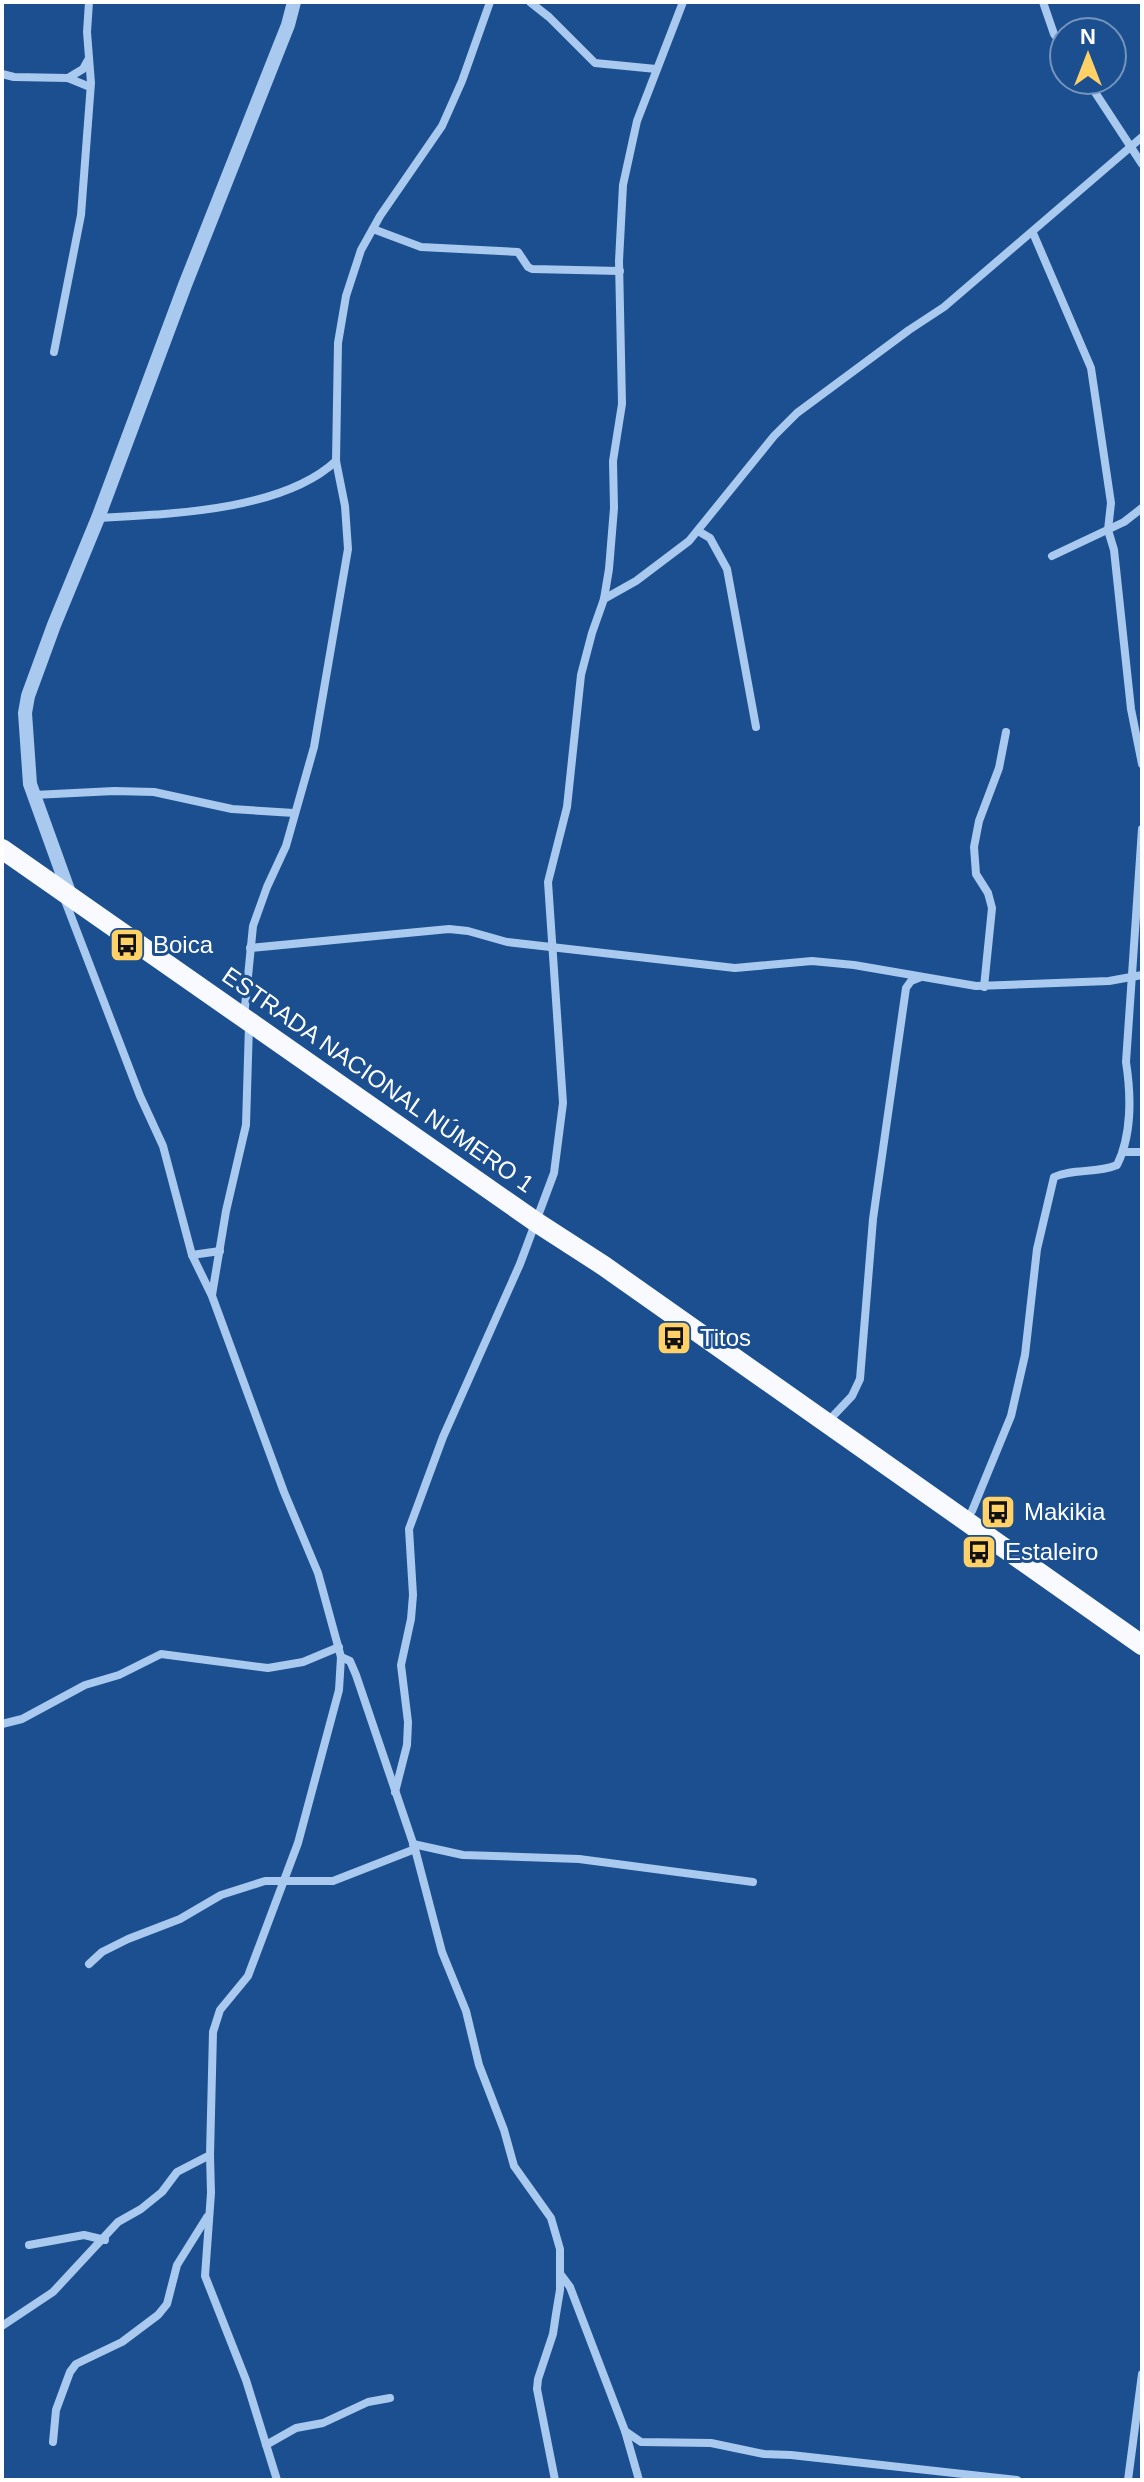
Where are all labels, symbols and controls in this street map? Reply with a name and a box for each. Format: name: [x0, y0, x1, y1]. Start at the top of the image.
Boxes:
north arrow: [1048, 16, 1128, 96]
text: N: [1080, 24, 1096, 49]
bus stop icon: Boica: [108, 926, 146, 964]
place label: Boica: [153, 931, 214, 958]
street label: ESTRADA NACIONAL NÚMERO 1: [217, 961, 539, 1198]
bus stop icon: Titos: [655, 1319, 693, 1357]
place label: Titos: [700, 1324, 751, 1351]
bus stop icon: Makikia: [979, 1493, 1017, 1531]
place label: Makikia: [1024, 1498, 1106, 1525]
bus stop icon: Estaleiro: [960, 1533, 998, 1571]
place label: Estaleiro: [1005, 1538, 1098, 1565]

